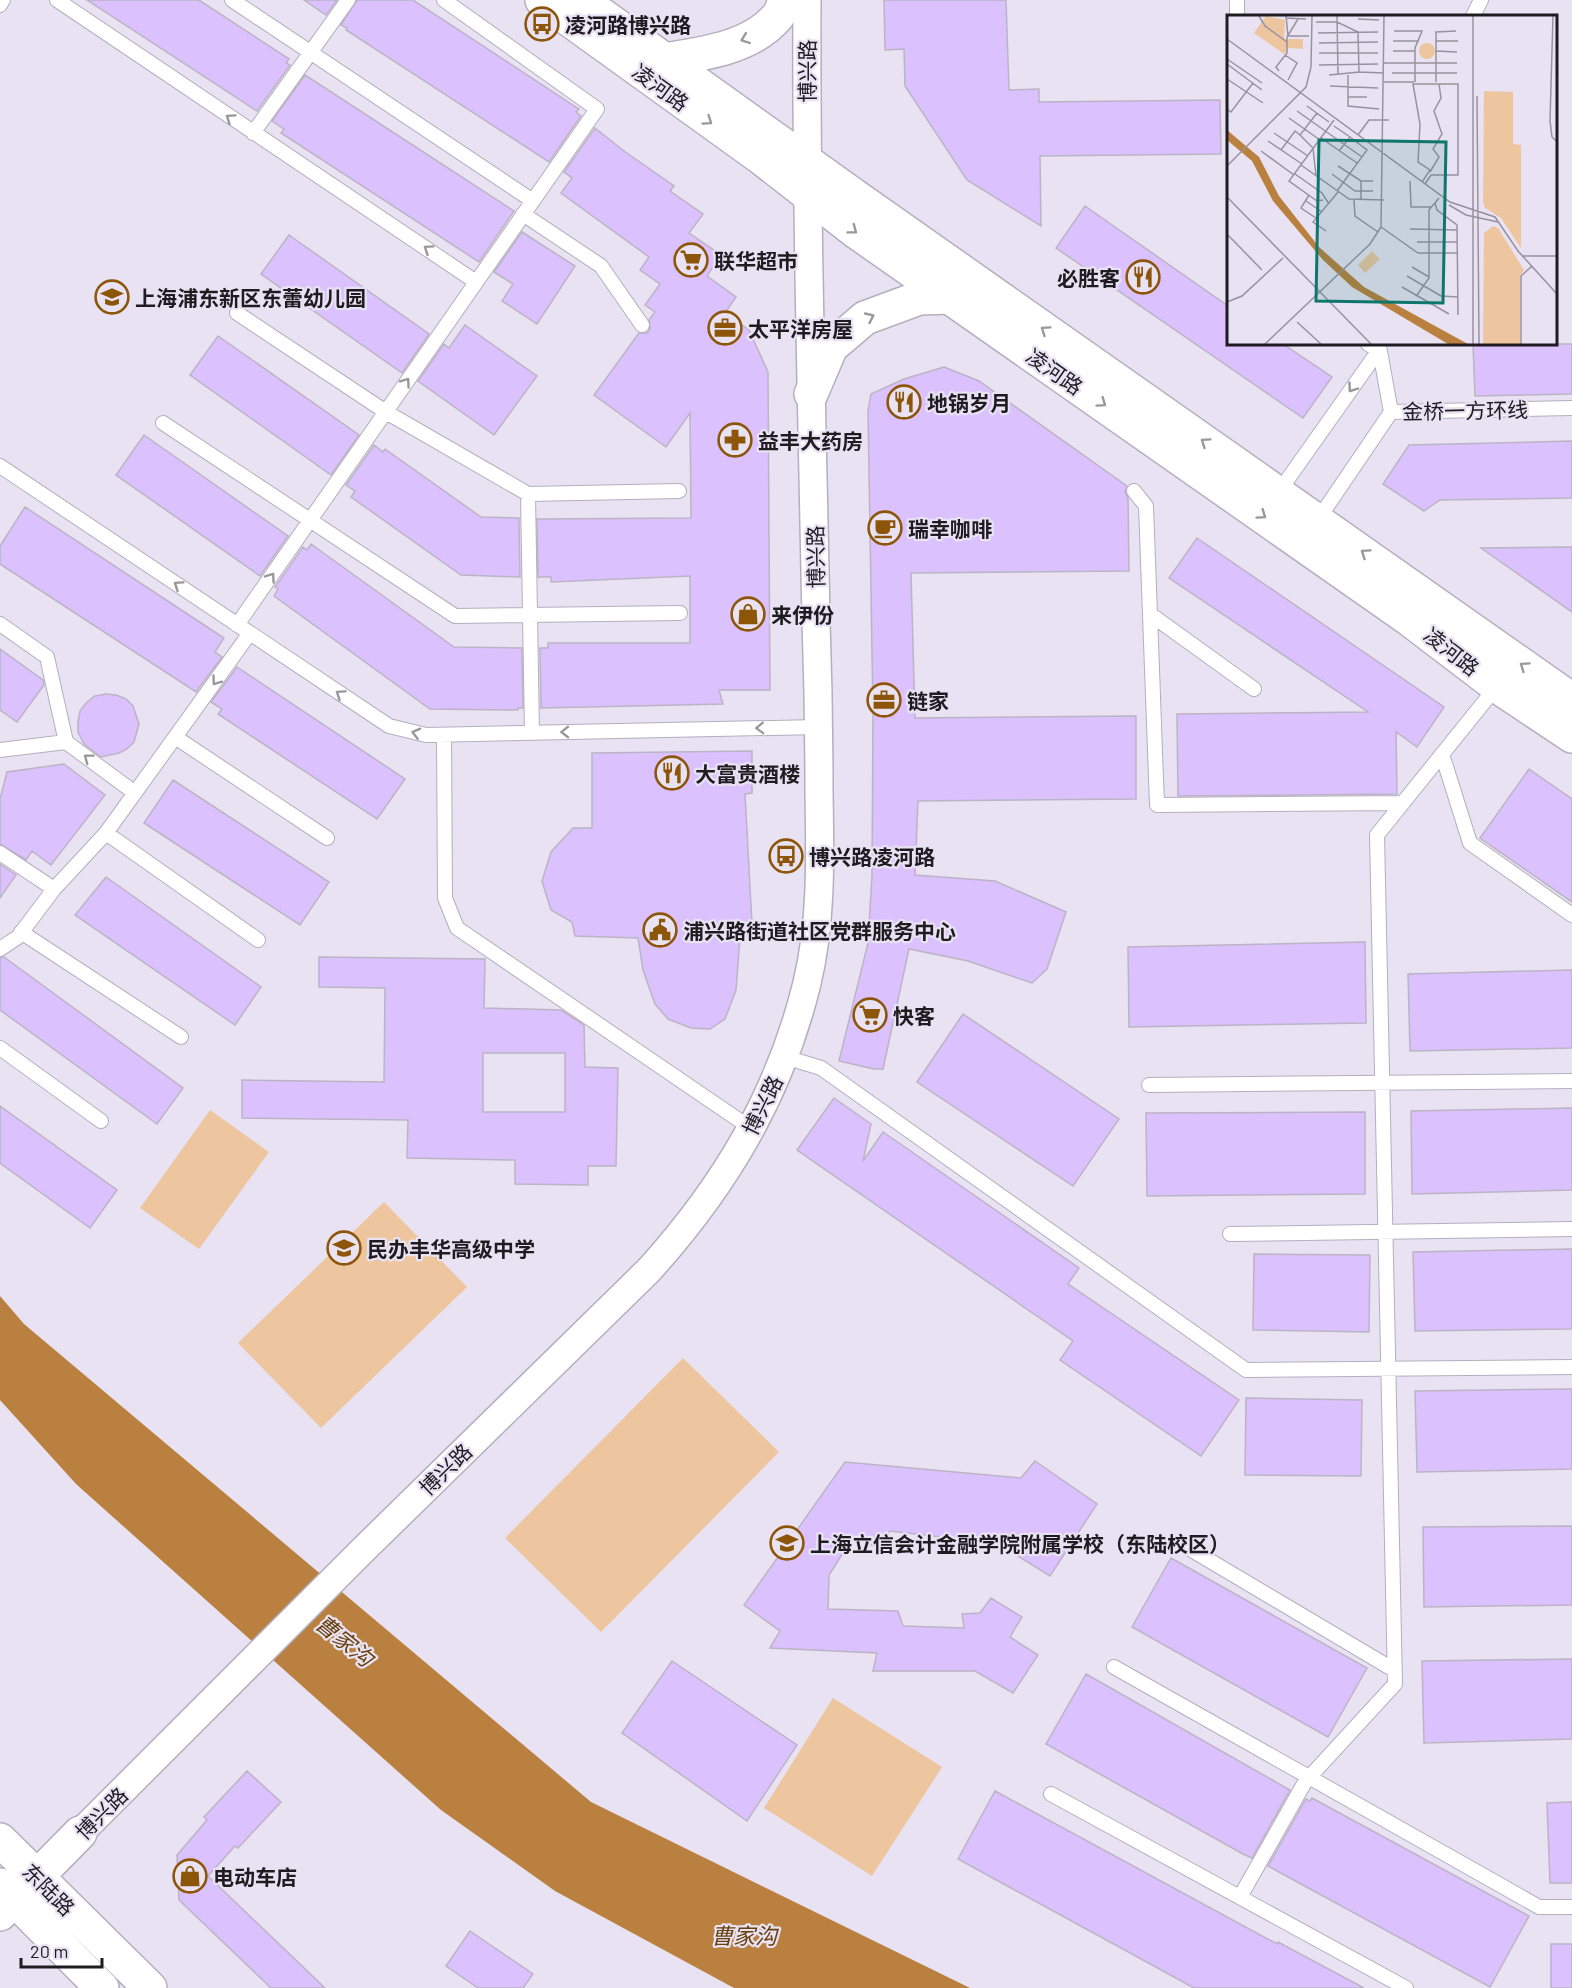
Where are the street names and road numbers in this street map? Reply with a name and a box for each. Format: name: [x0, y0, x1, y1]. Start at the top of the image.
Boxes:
street label: 博兴路: [794, 40, 819, 103]
street label: 凌河路: [628, 58, 694, 116]
street label: 凌河路: [1022, 343, 1088, 399]
street label: 金桥一方环线: [1402, 396, 1528, 424]
street label: 博兴路: [802, 525, 828, 589]
street label: 凌河路: [1419, 622, 1485, 680]
street label: 博兴路: [737, 1071, 787, 1139]
street label: 博兴路: [414, 1438, 476, 1500]
street label: 博兴路: [70, 1782, 132, 1844]
street label: 东陆路: [18, 1858, 80, 1920]

